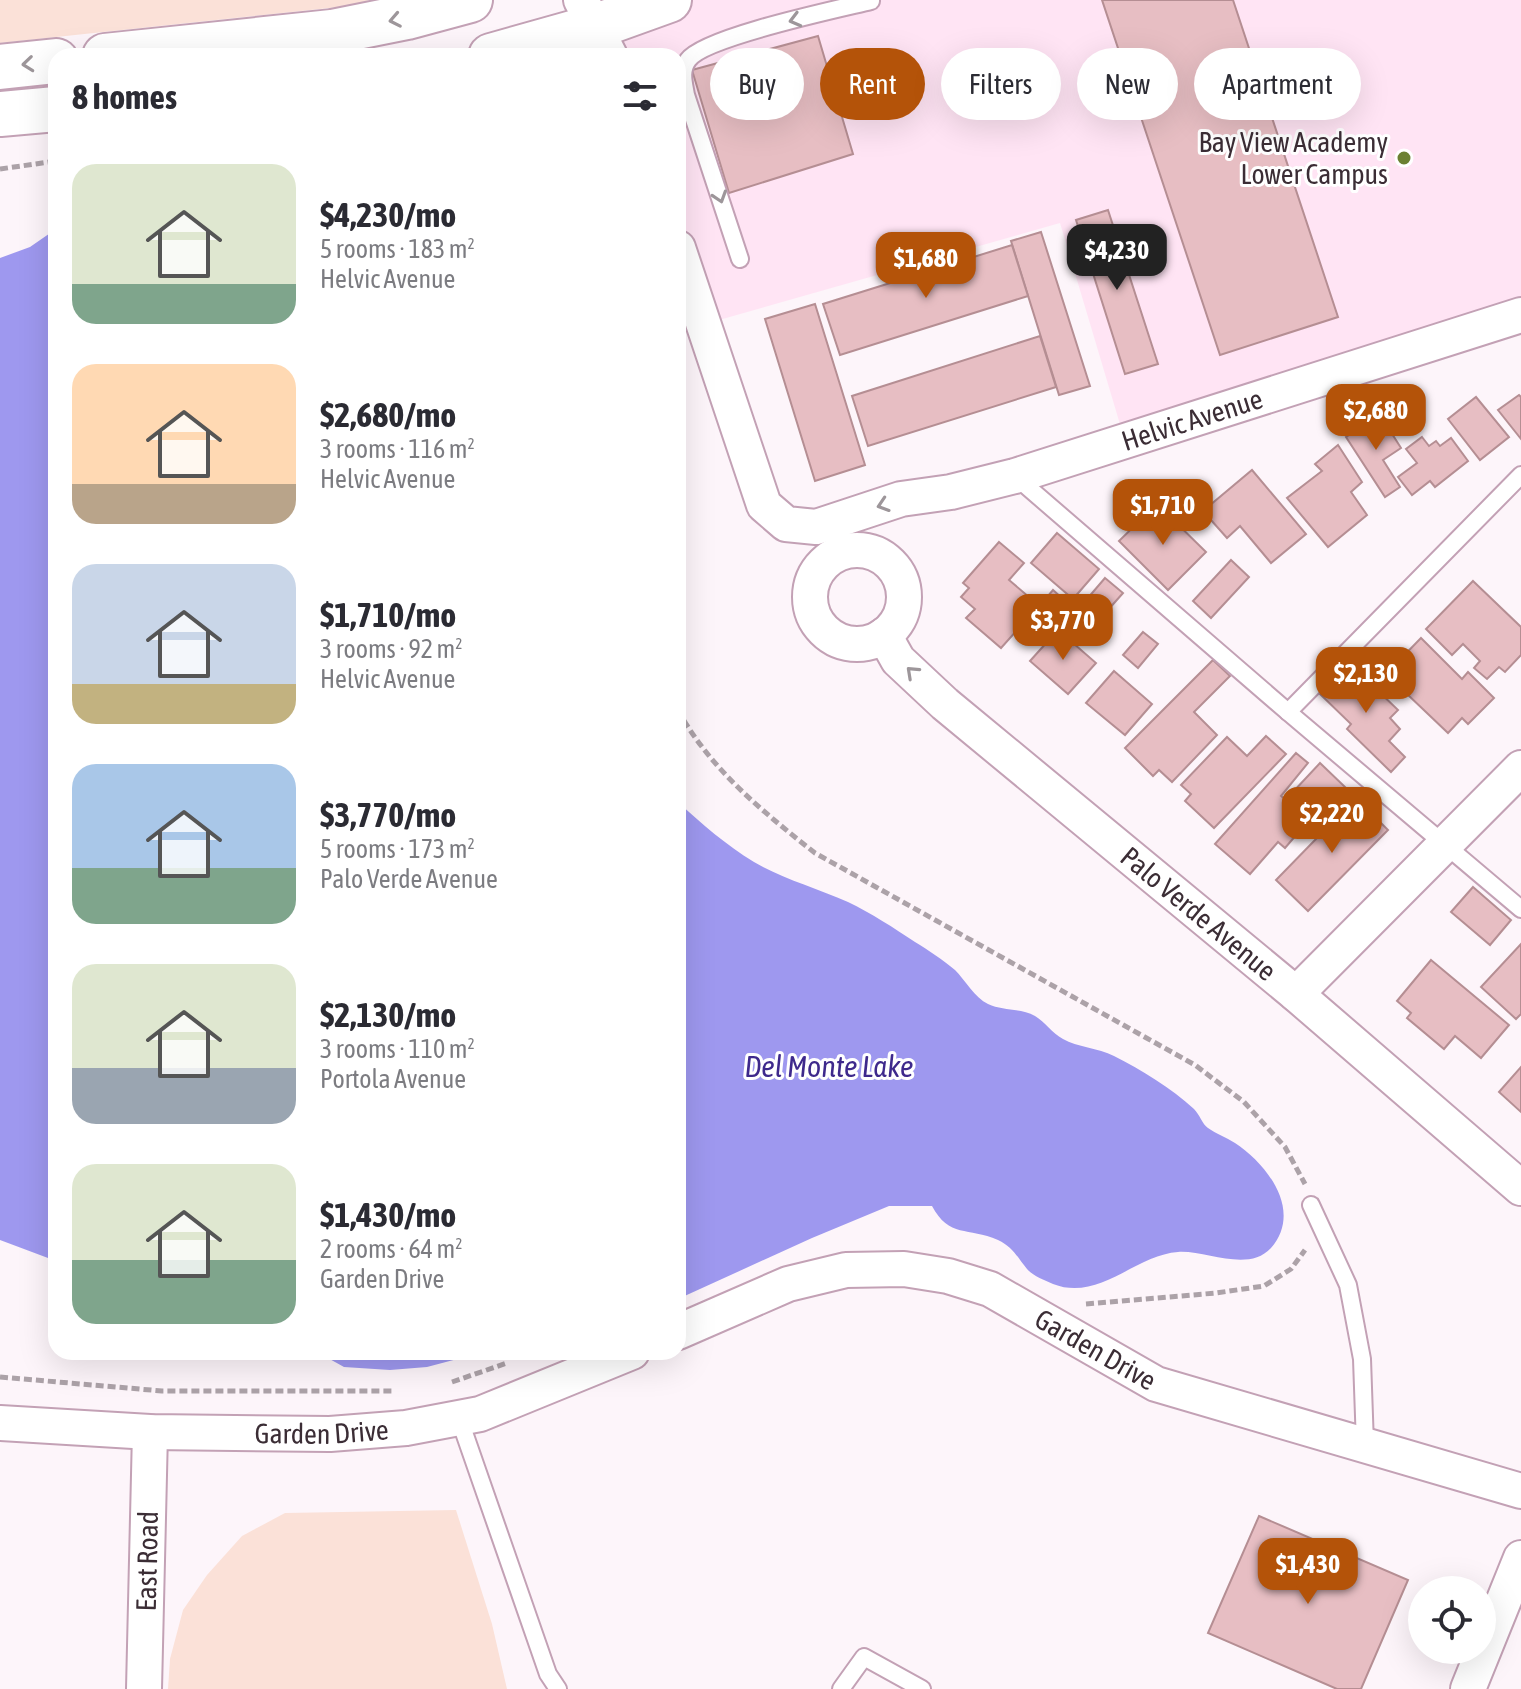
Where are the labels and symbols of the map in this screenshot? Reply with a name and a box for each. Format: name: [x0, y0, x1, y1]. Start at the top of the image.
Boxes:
one-way arrow: [388, 10, 401, 27]
one-way arrow: [789, 11, 803, 28]
one-way arrow: [21, 55, 34, 72]
place label: Bay View Academy Lower Campus: [1198, 126, 1388, 190]
marker: Bay View Academy Lower Campus: [1395, 149, 1413, 167]
one-way arrow: [711, 190, 727, 203]
pin: $4,230: [1052, 224, 1182, 292]
pin: $1,680: [861, 232, 991, 300]
street label: Helvic Avenue: [1118, 382, 1266, 457]
pin: $2,680: [1311, 384, 1441, 452]
pin: $1,710: [1098, 479, 1228, 547]
one-way arrow: [876, 496, 890, 512]
pin: $3,770: [998, 594, 1128, 662]
pin: $2,130: [1301, 647, 1431, 715]
one-way arrow: [906, 668, 921, 682]
pin: $2,220: [1267, 787, 1397, 855]
street label: Palo Verde Avenue: [1115, 840, 1283, 987]
water label: Del Monte Lake: [744, 1049, 914, 1083]
street label: Garden Drive: [1030, 1302, 1162, 1397]
street label: Garden Drive: [255, 1413, 390, 1450]
street label: East Road: [130, 1511, 164, 1612]
pin: $1,430: [1243, 1538, 1373, 1606]

